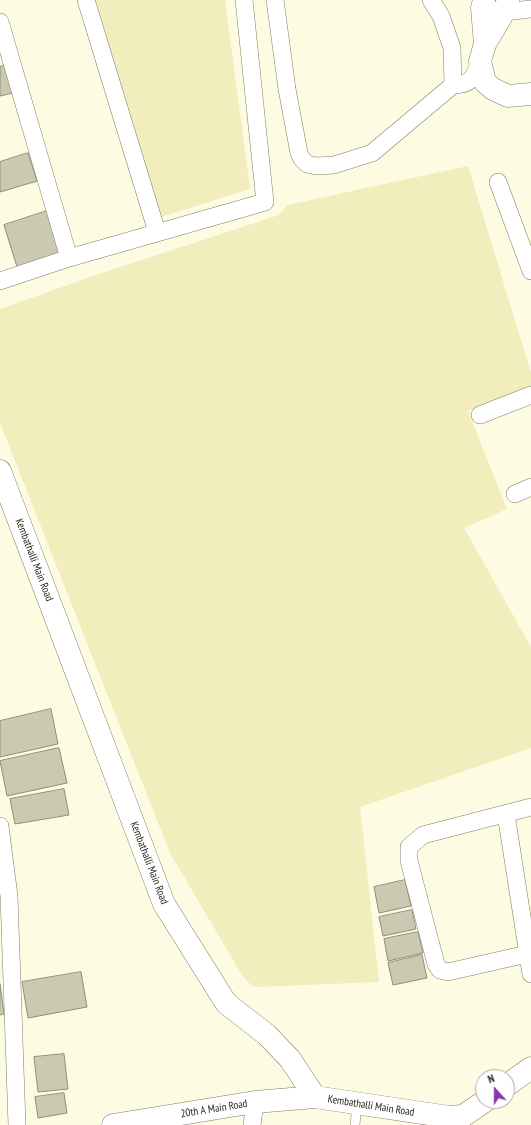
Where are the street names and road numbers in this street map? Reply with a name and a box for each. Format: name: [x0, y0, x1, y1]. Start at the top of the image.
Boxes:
street label: Kembathalli Main Road: [12, 517, 56, 603]
street label: Kembathalli Main Road: [127, 820, 171, 906]
street label: Kembathalli Main Road: [327, 1093, 415, 1119]
street label: 20th A Main Road: [180, 1097, 248, 1121]

